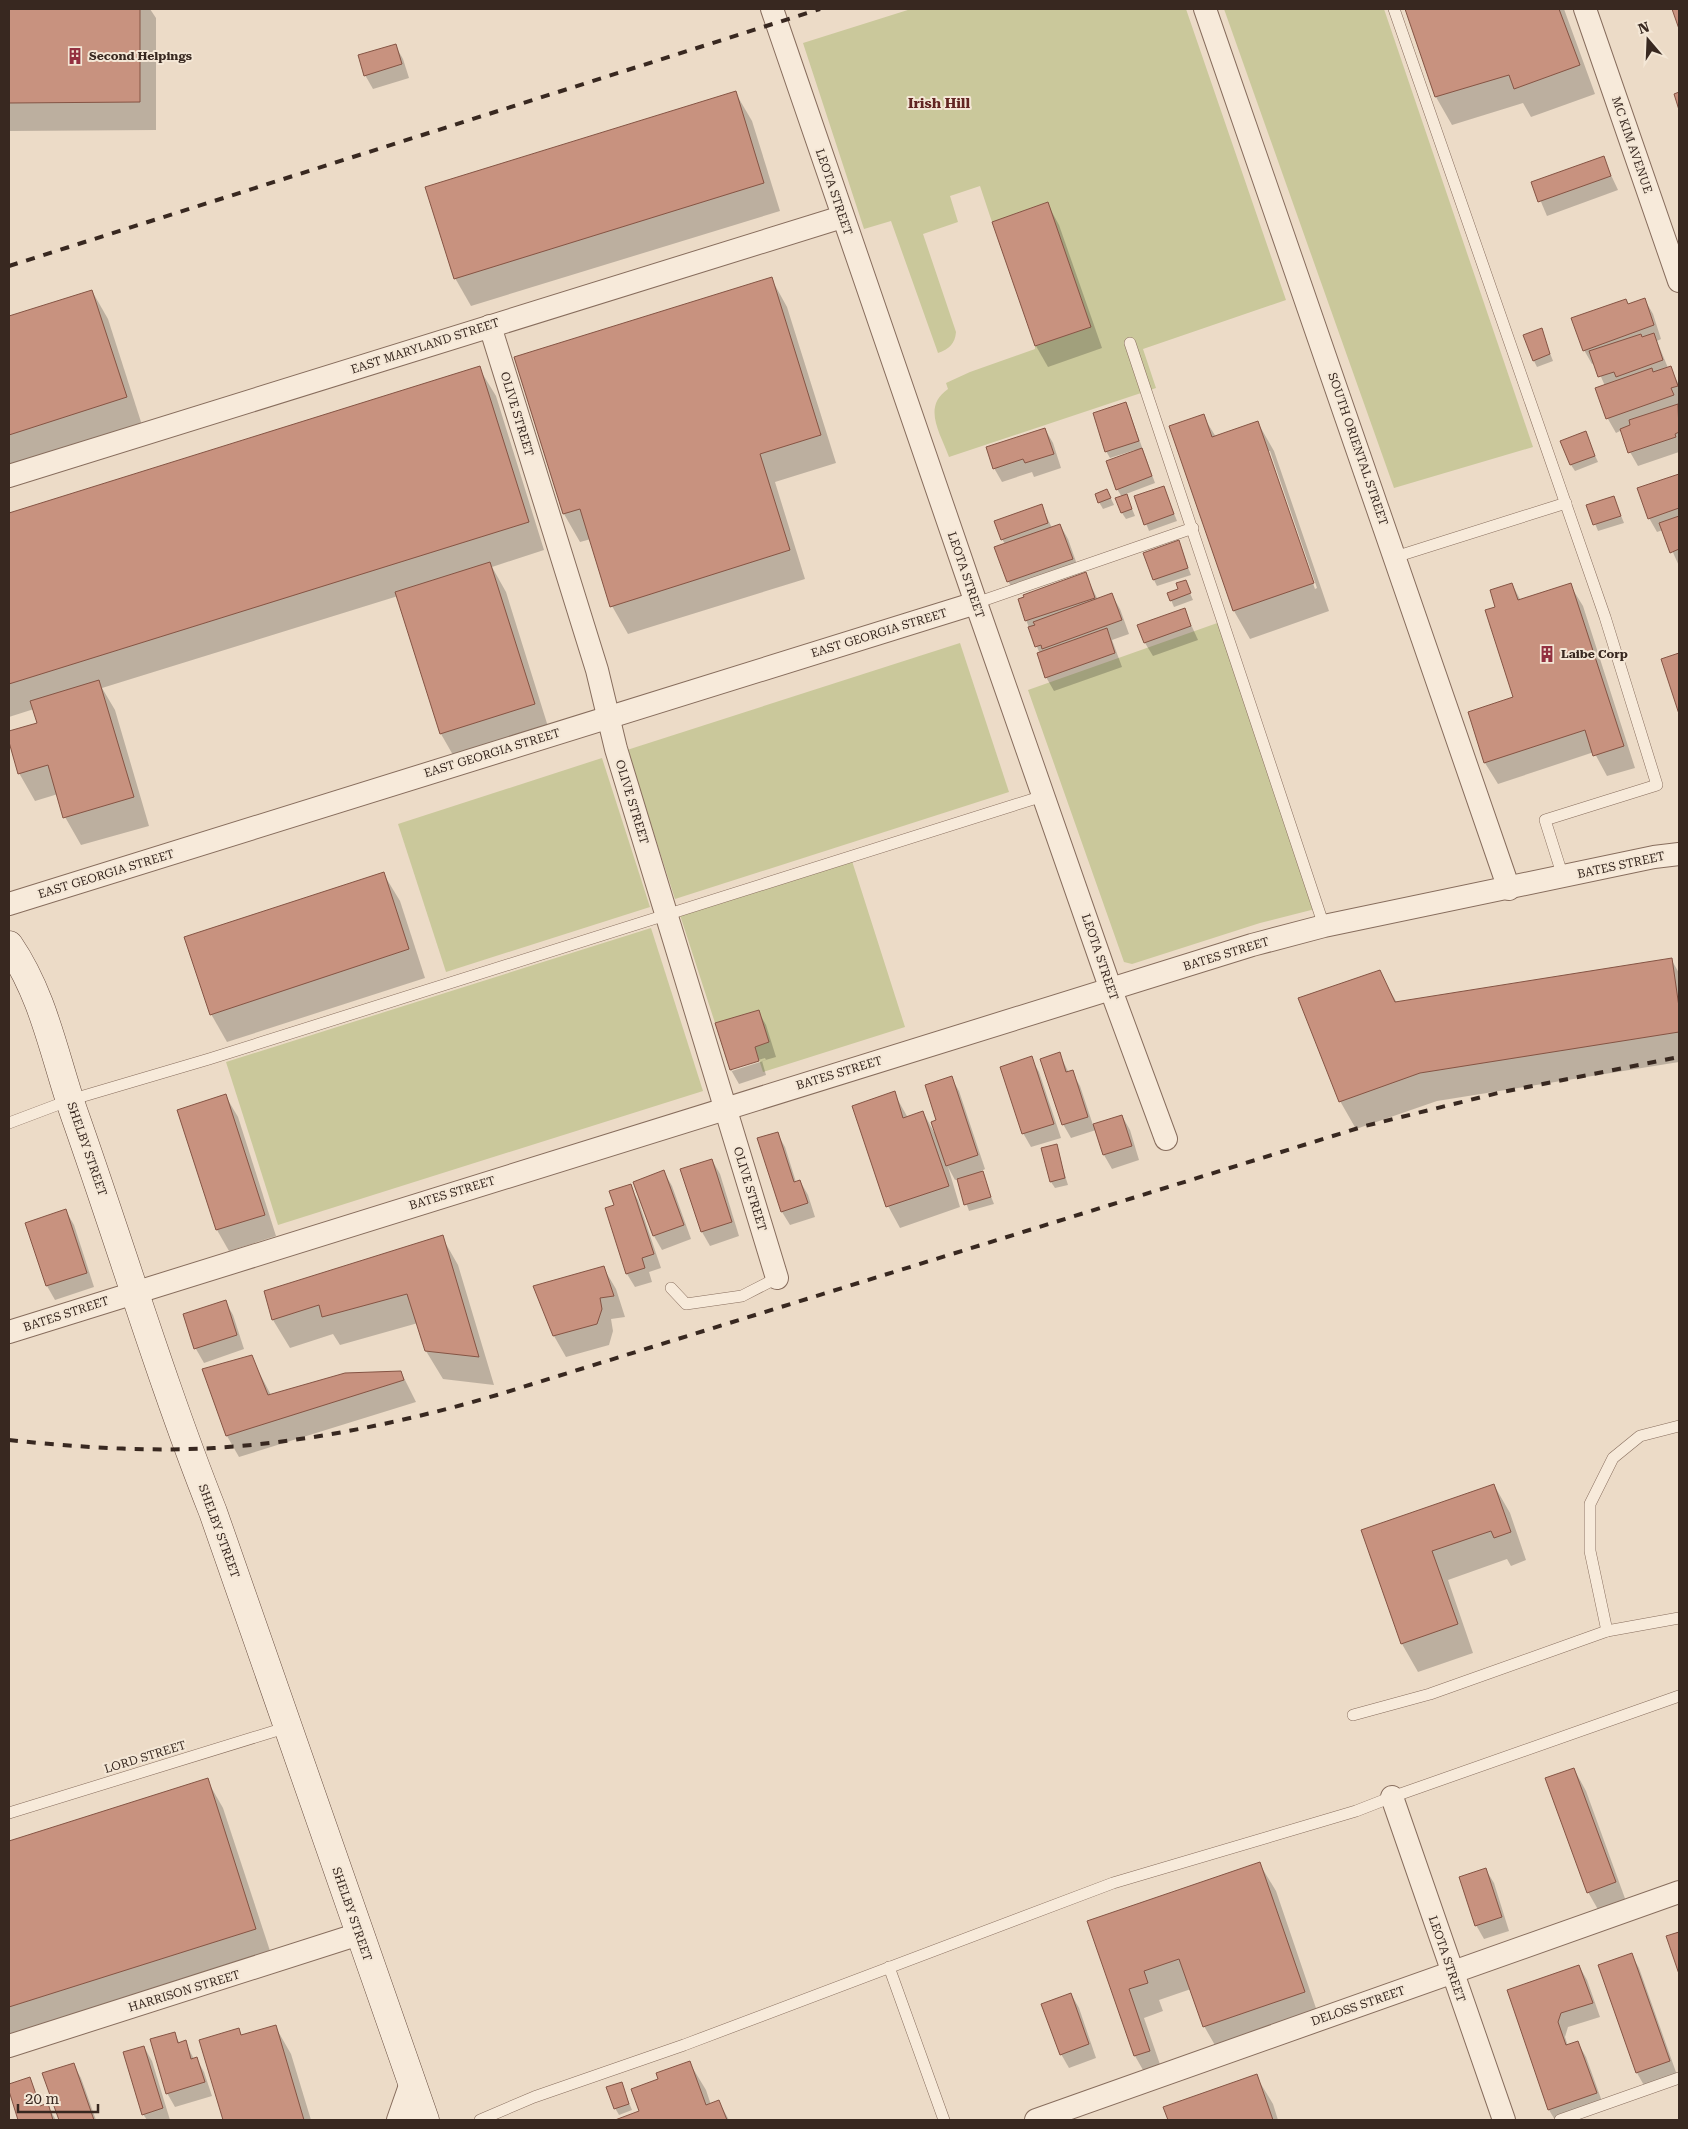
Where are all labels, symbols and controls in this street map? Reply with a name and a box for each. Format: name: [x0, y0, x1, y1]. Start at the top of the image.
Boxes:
north arrow: [1623, 15, 1673, 65]
text: N: [1636, 18, 1652, 37]
building icon: Second Helpings: [65, 46, 85, 66]
place label: Second Helpings: [89, 49, 192, 63]
district label: Irish Hill: [908, 95, 970, 111]
street label: MC KIM AVENUE: [1609, 95, 1655, 195]
street label: LEOTA STREET: [813, 147, 855, 237]
street label: EAST MARYLAND STREET: [349, 315, 501, 377]
street label: OLIVE STREET: [498, 370, 536, 458]
street label: SOUTH ORIENTAL STREET: [1325, 371, 1391, 527]
street label: LEOTA STREET: [945, 530, 987, 620]
street label: EAST GEORGIA STREET: [809, 606, 949, 660]
building icon: Laibe Corp: [1537, 644, 1557, 664]
place label: Laibe Corp: [1561, 647, 1628, 661]
street label: EAST GEORGIA STREET: [422, 726, 562, 780]
street label: OLIVE STREET: [613, 758, 651, 846]
street label: EAST GEORGIA STREET: [36, 847, 176, 901]
street label: BATES STREET: [1576, 849, 1666, 881]
street label: LEOTA STREET: [1079, 912, 1121, 1002]
street label: BATES STREET: [1181, 934, 1271, 974]
street label: BATES STREET: [794, 1053, 884, 1093]
street label: SHELBY STREET: [64, 1100, 110, 1198]
street label: OLIVE STREET: [731, 1145, 769, 1233]
street label: BATES STREET: [407, 1173, 497, 1213]
street label: BATES STREET: [21, 1294, 111, 1334]
street label: SHELBY STREET: [196, 1482, 242, 1580]
street label: LORD STREET: [103, 1738, 187, 1776]
street label: SHELBY STREET: [329, 1865, 375, 1963]
street label: LEOTA STREET: [1426, 1914, 1468, 2004]
street label: HARRISON STREET: [126, 1967, 242, 2015]
street label: DELOSS STREET: [1309, 1983, 1407, 2029]
scale bar: [18, 2082, 98, 2114]
text: 20 m: [25, 2090, 60, 2108]

